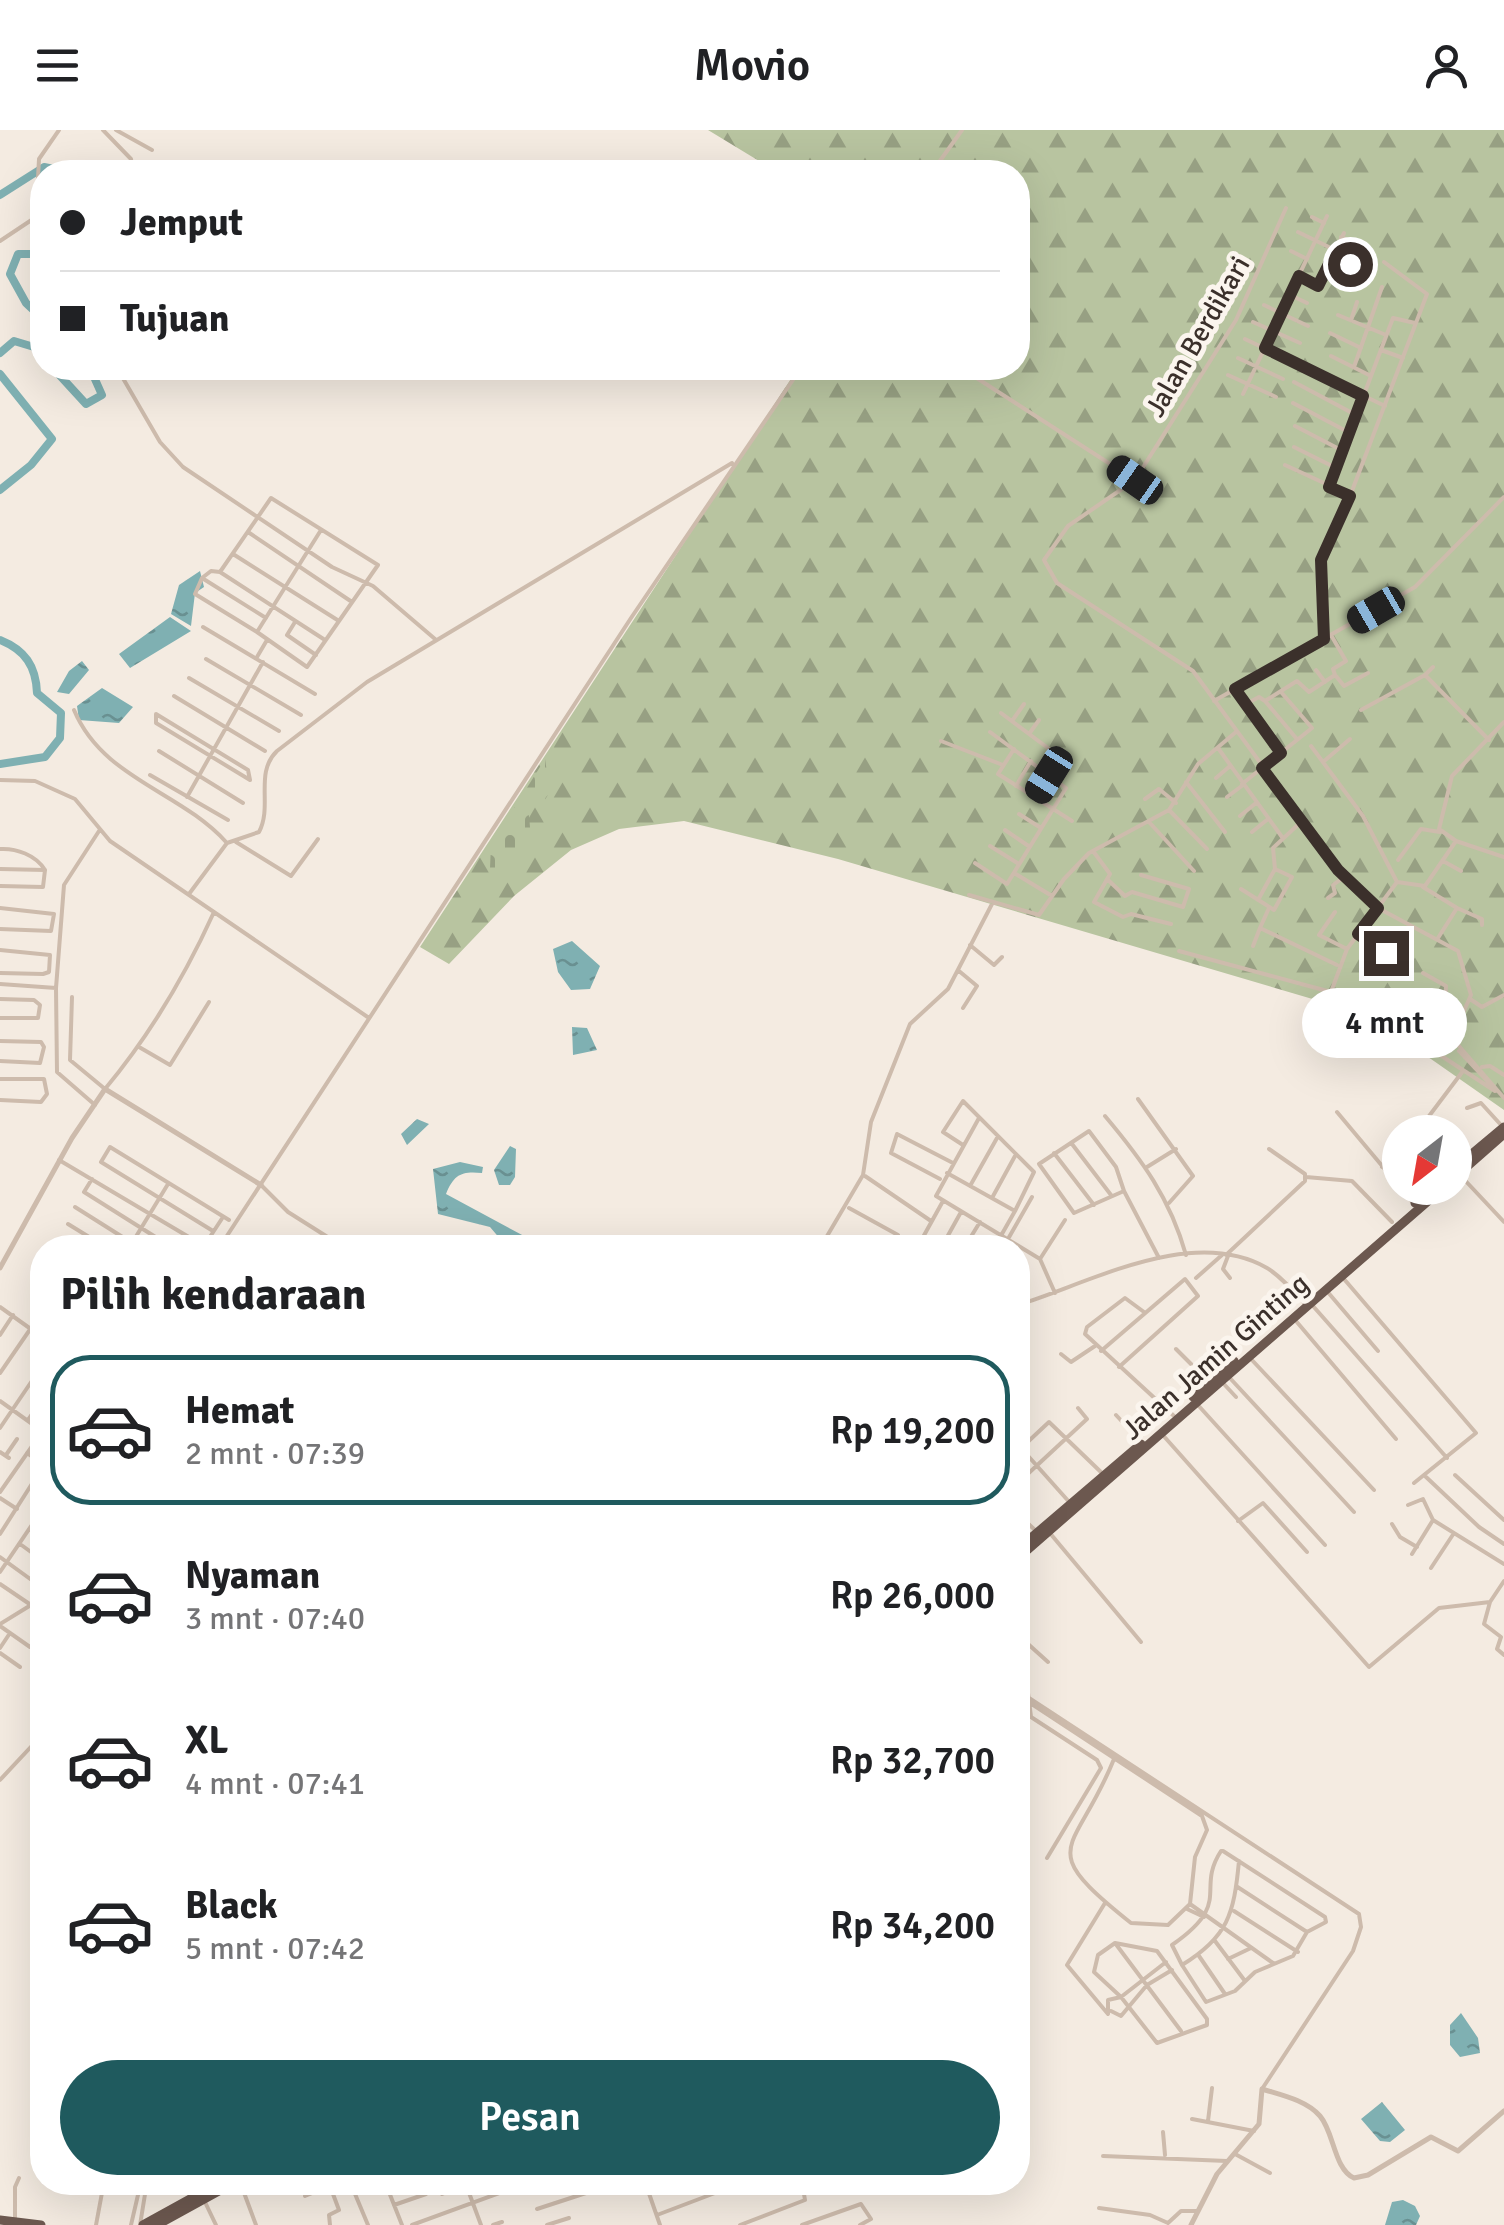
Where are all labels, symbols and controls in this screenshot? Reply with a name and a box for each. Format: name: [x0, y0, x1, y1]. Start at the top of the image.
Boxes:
icon: menu: [30, 38, 85, 93]
text: Movio: [694, 38, 810, 93]
icon: person: [1419, 38, 1474, 93]
text: Jemput: [120, 199, 243, 246]
route start: [1328, 242, 1373, 287]
street label: Jalan Berdikari: [1138, 250, 1258, 423]
text: Tujuan: [120, 295, 230, 342]
car: [1102, 451, 1168, 509]
car: [1343, 582, 1409, 638]
car: [1020, 742, 1078, 808]
route end: [1364, 931, 1409, 976]
callout: 4 mnt: [1304, 988, 1468, 1058]
text: 4 mnt: [1345, 1003, 1424, 1042]
north arrow: [1382, 1115, 1472, 1205]
map controls: [1382, 1115, 1472, 1205]
text: Pilih kendaraan: [60, 1267, 366, 1322]
street label: Jalan Jamin Ginting: [1116, 1267, 1316, 1447]
icon: car: [65, 1385, 155, 1475]
text: Hemat: [185, 1387, 294, 1434]
text: Rp 19,200: [830, 1407, 995, 1454]
text: 2 mnt · 07:39: [185, 1434, 365, 1473]
icon: car: [65, 1550, 155, 1640]
text: Nyaman: [185, 1552, 320, 1599]
text: Rp 26,000: [830, 1572, 995, 1619]
text: 3 mnt · 07:40: [185, 1599, 365, 1638]
icon: car: [65, 1715, 155, 1805]
text: XL: [185, 1717, 228, 1764]
text: Rp 32,700: [830, 1737, 995, 1784]
text: 4 mnt · 07:41: [185, 1764, 365, 1803]
icon: car: [65, 1880, 155, 1970]
text: Black: [185, 1882, 278, 1929]
text: Rp 34,200: [830, 1902, 995, 1949]
text: 5 mnt · 07:42: [185, 1929, 365, 1968]
button: Pesan: [60, 2060, 1000, 2175]

